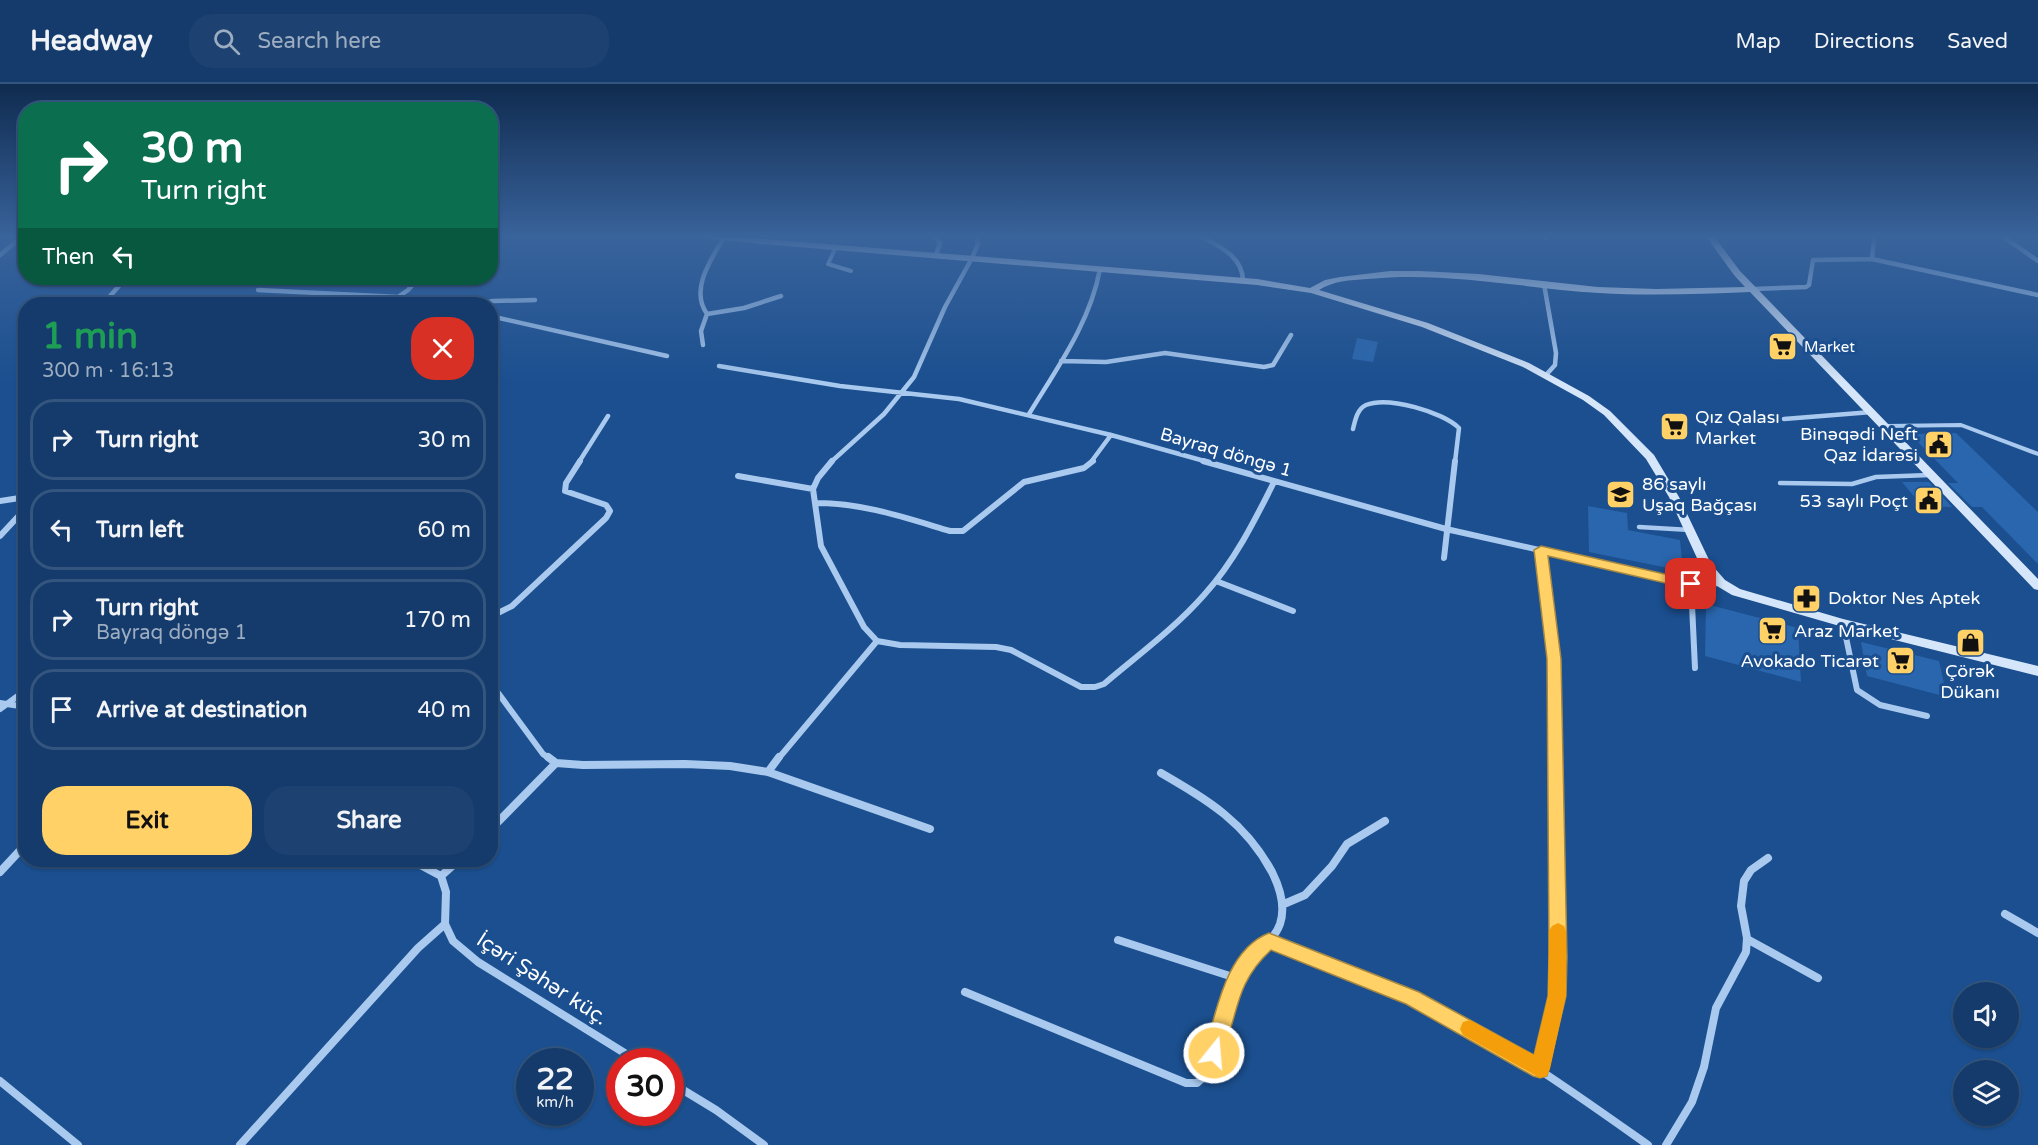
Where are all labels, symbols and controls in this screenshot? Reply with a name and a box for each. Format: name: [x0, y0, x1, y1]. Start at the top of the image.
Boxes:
search box: [189, 14, 609, 68]
text: Headway: [30, 24, 153, 58]
icon: search: [210, 25, 243, 58]
text: Search here: [258, 28, 381, 54]
text: Map: [1735, 29, 1781, 54]
text: Directions: [1814, 29, 1914, 54]
text: Saved: [1947, 29, 2008, 54]
text: 30 m: [141, 123, 243, 174]
icon: right: [42, 126, 120, 204]
text: Turn right: [141, 174, 267, 207]
icon: left: [107, 240, 140, 273]
text: Then: [42, 244, 95, 270]
text: 1 min: [42, 315, 138, 358]
button: close: [411, 317, 474, 380]
supermarket icon: Market: [1767, 331, 1799, 363]
place label: Market: [1804, 338, 1855, 356]
text: 300 m · 16:13: [42, 359, 174, 383]
place label: Qız Qalası Market: [1695, 406, 1780, 449]
supermarket icon: Qız Qalası Market: [1658, 411, 1690, 443]
icon: right: [45, 423, 78, 456]
street label: Bayraq döngə 1: [1158, 423, 1294, 481]
place label: Binəqədi Neft Qaz İdarəsi: [1800, 423, 1918, 466]
text: Turn right: [96, 427, 198, 453]
text: 30 m: [417, 427, 471, 453]
public building icon: Binəqədi Neft Qaz İdarəsi: [1923, 428, 1955, 460]
place label: 86 saylı Uşaq Bağçası: [1642, 473, 1757, 516]
school or university icon: 86 saylı Uşaq Bağçası: [1605, 478, 1637, 510]
public building icon: 53 saylı Poçt: [1913, 485, 1945, 517]
place label: 53 saylı Poçt: [1800, 490, 1908, 512]
icon: left: [45, 513, 78, 546]
text: Turn left: [96, 517, 184, 543]
text: 60 m: [417, 517, 471, 543]
pin: [1665, 558, 1716, 609]
icon: arrive: [1674, 567, 1707, 600]
pharmacy icon: Doktor Nes Aptek: [1791, 582, 1823, 614]
place label: Doktor Nes Aptek: [1828, 587, 1980, 609]
text: Turn right: [96, 595, 198, 621]
icon: right: [45, 603, 78, 636]
text: 170 m: [404, 607, 471, 633]
supermarket icon: Araz Market: [1757, 615, 1789, 647]
place label: Araz Market: [1794, 620, 1899, 642]
text: Bayraq döngə 1: [96, 621, 247, 645]
shop icon: Çörək Dükanı: [1954, 626, 1986, 658]
supermarket icon: Avokado Ticarət: [1884, 645, 1916, 677]
place label: Avokado Ticarət: [1741, 650, 1879, 672]
place label: Çörək Dükanı: [1940, 660, 2000, 703]
icon: arrive: [45, 693, 78, 726]
text: Arrive at destination: [96, 697, 307, 723]
text: 40 m: [417, 697, 471, 723]
button: Exit: [42, 786, 252, 855]
button: Share: [264, 786, 474, 855]
street label: İçəri Şəhər küç.: [472, 927, 612, 1031]
map controls: [1953, 982, 2019, 1126]
button: sound: [1953, 982, 2019, 1048]
position arrow: [1182, 1021, 1246, 1085]
speed limit sign: 30: [606, 1048, 684, 1126]
button: layers: [1953, 1060, 2019, 1126]
text: 22: [536, 1061, 574, 1098]
text: km/h: [536, 1093, 574, 1111]

